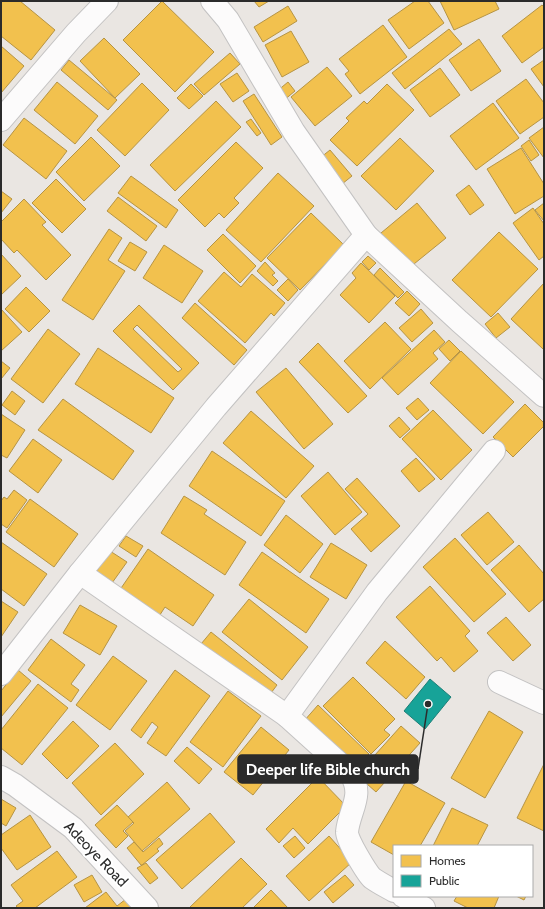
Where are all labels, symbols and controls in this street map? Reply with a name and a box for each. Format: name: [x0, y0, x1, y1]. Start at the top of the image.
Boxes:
callout: Deeper life Bible church: [238, 755, 418, 783]
text: Deeper life Bible church: [246, 760, 410, 779]
street label: Adeoye Road: [60, 817, 132, 891]
legend: [393, 845, 533, 897]
text: Homes: [429, 853, 466, 868]
text: Public: [429, 873, 460, 888]

